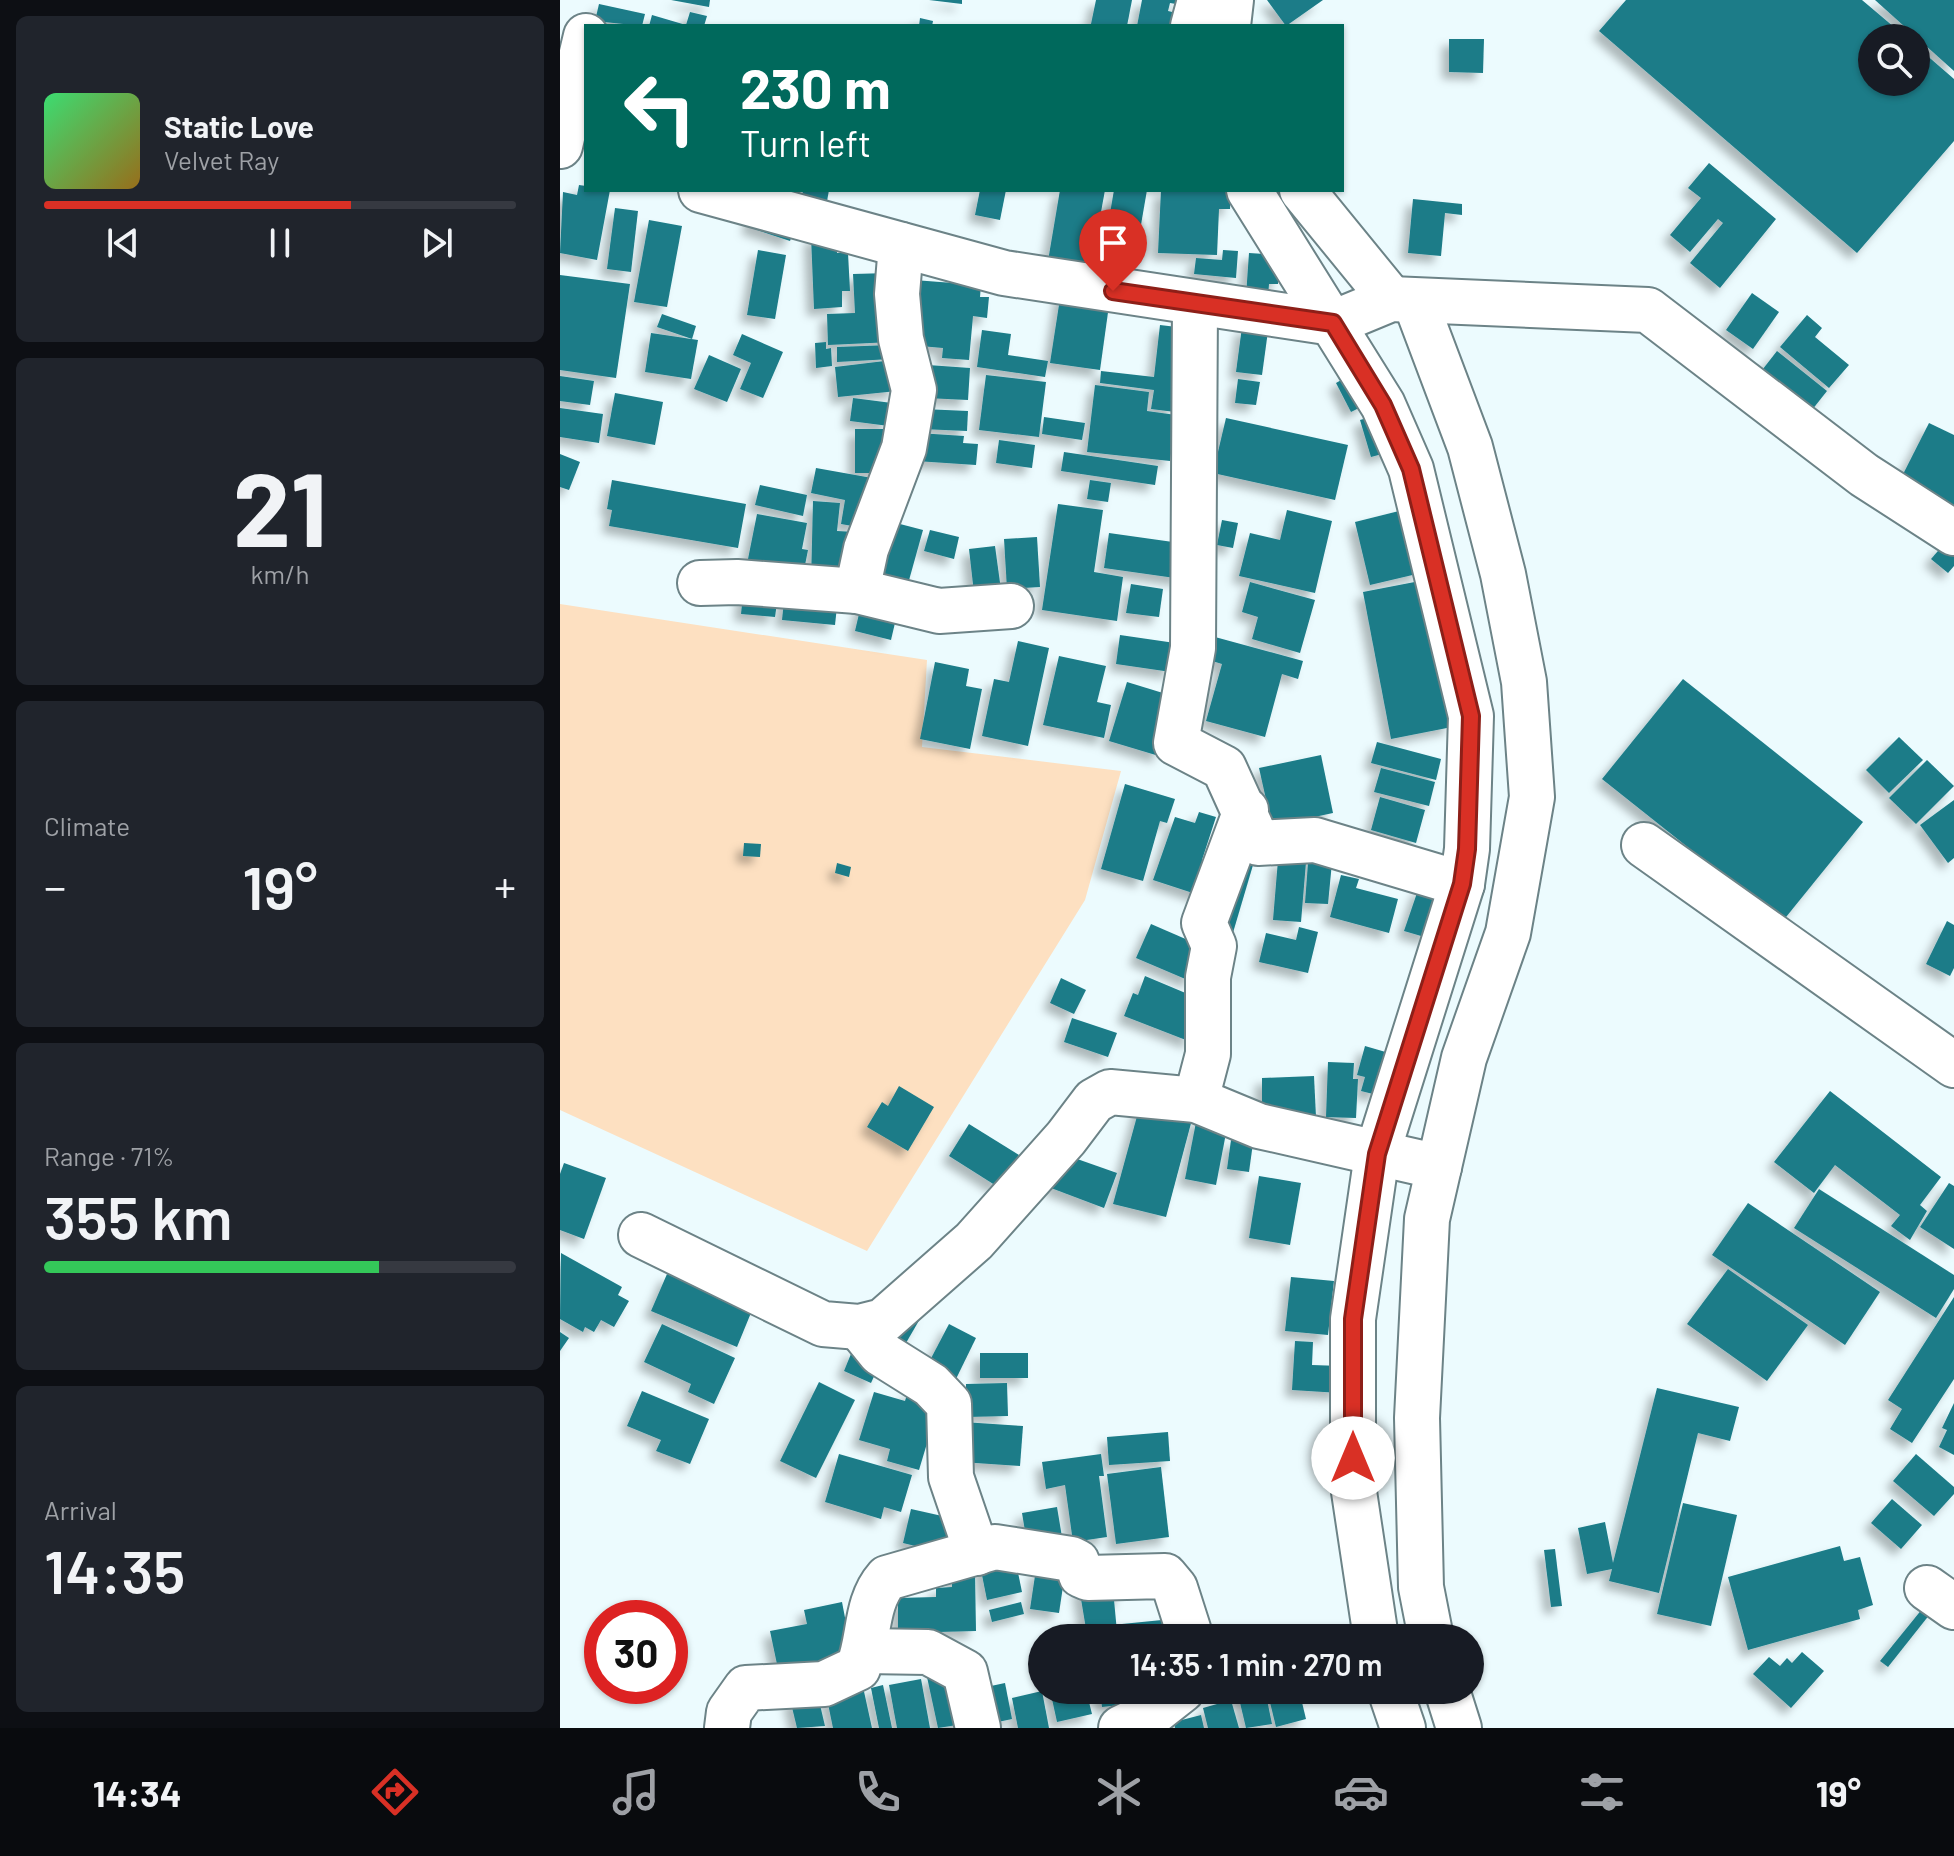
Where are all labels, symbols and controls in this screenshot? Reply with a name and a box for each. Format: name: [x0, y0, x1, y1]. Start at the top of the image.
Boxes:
map controls: [1858, 24, 1930, 96]
button: search: [1858, 24, 1930, 96]
text: 230 m: [740, 53, 891, 120]
icon: left: [608, 56, 712, 160]
text: Static Love: [164, 108, 314, 144]
text: Turn left: [740, 121, 871, 164]
text: Velvet Ray: [164, 144, 279, 175]
pin: [1079, 209, 1147, 291]
icon: previous: [101, 221, 145, 265]
icon: pause: [258, 221, 302, 265]
icon: next: [415, 221, 459, 265]
icon: arrive: [1091, 221, 1135, 265]
text: 21: [233, 443, 327, 568]
text: km/h: [251, 558, 309, 589]
text: Climate: [44, 810, 130, 841]
text: 19°: [242, 850, 318, 922]
text: −: [44, 859, 66, 912]
text: +: [494, 859, 516, 912]
text: Range · 71%: [44, 1140, 174, 1171]
text: 355 km: [44, 1180, 233, 1252]
position arrow: [1311, 1416, 1395, 1500]
text: Arrival: [44, 1494, 117, 1525]
text: 14:35: [44, 1534, 185, 1606]
speed limit sign: 30: [584, 1600, 688, 1704]
text: 14:35 · 1 min · 270 m: [1130, 1646, 1382, 1682]
icon: directions: [367, 1764, 423, 1820]
icon: music: [608, 1764, 664, 1820]
icon: phone: [850, 1764, 906, 1820]
icon: climate: [1091, 1764, 1147, 1820]
icon: car: [1333, 1764, 1389, 1820]
icon: filters: [1574, 1764, 1630, 1820]
text: 14:34: [93, 1771, 182, 1814]
text: 19°: [1816, 1771, 1861, 1814]

